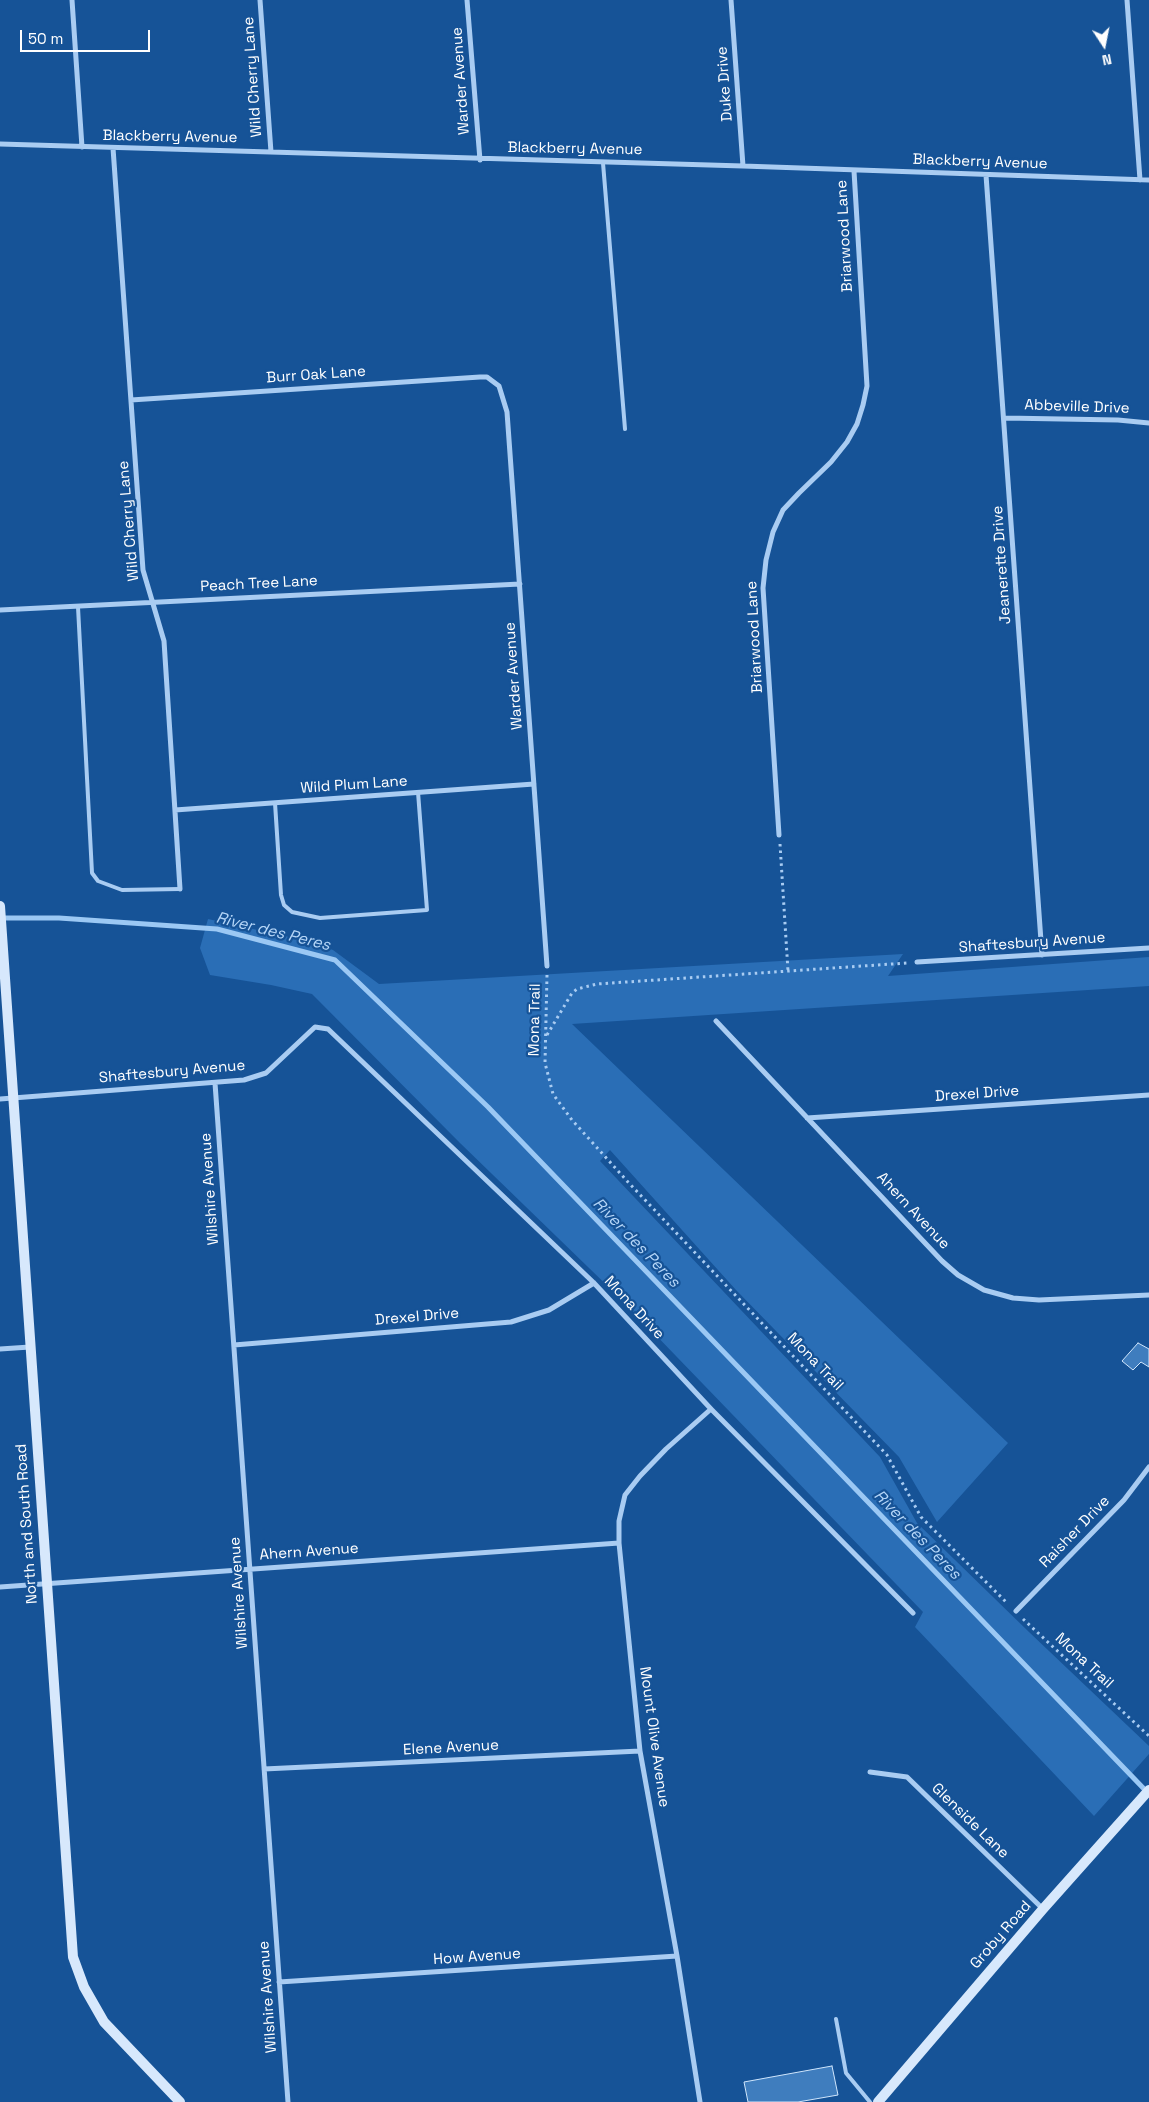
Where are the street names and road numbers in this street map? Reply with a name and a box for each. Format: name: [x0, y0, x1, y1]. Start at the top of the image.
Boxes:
street label: Wild Cherry Lane: [240, 16, 266, 138]
street label: Warder Avenue: [448, 26, 474, 136]
street label: Duke Drive: [713, 46, 737, 122]
street label: Blackberry Avenue: [102, 127, 238, 147]
street label: Blackberry Avenue: [507, 139, 643, 159]
street label: Blackberry Avenue: [912, 151, 1048, 173]
street label: Briarwood Lane: [833, 179, 857, 293]
street label: Burr Oak Lane: [266, 363, 366, 387]
street label: Abbeville Drive: [1024, 396, 1130, 418]
street label: Wild Cherry Lane: [115, 460, 143, 582]
street label: Jeanerette Drive: [989, 505, 1015, 625]
street label: Peach Tree Lane: [200, 572, 318, 596]
street label: Briarwood Lane: [743, 580, 767, 694]
street label: Warder Avenue: [501, 621, 527, 731]
street label: Wild Plum Lane: [300, 772, 408, 798]
street label: Shaftesbury Avenue: [958, 929, 1106, 957]
street label: Mona Trail: [525, 983, 545, 1057]
street label: Shaftesbury Avenue: [98, 1057, 246, 1087]
street label: Drexel Drive: [934, 1082, 1020, 1106]
street label: Wilshire Avenue: [197, 1132, 223, 1246]
street label: Ahern Avenue: [873, 1169, 953, 1253]
street label: Mona Drive: [600, 1273, 668, 1343]
street label: Drexel Drive: [374, 1304, 460, 1330]
street label: Mona Trail: [783, 1330, 847, 1394]
street label: North and South Road: [12, 1443, 42, 1605]
street label: Raisher Drive: [1036, 1492, 1114, 1572]
street label: Wilshire Avenue: [226, 1536, 252, 1650]
street label: Ahern Avenue: [259, 1540, 359, 1564]
street label: Mona Trail: [1051, 1630, 1117, 1692]
street label: Mount Olive Avenue: [635, 1665, 673, 1809]
street label: Elene Avenue: [403, 1737, 499, 1759]
street label: Glenside Lane: [928, 1780, 1012, 1862]
street label: Groby Road: [967, 1897, 1035, 1973]
street label: Wilshire Avenue: [255, 1940, 281, 2054]
street label: How Avenue: [433, 1945, 521, 1969]

